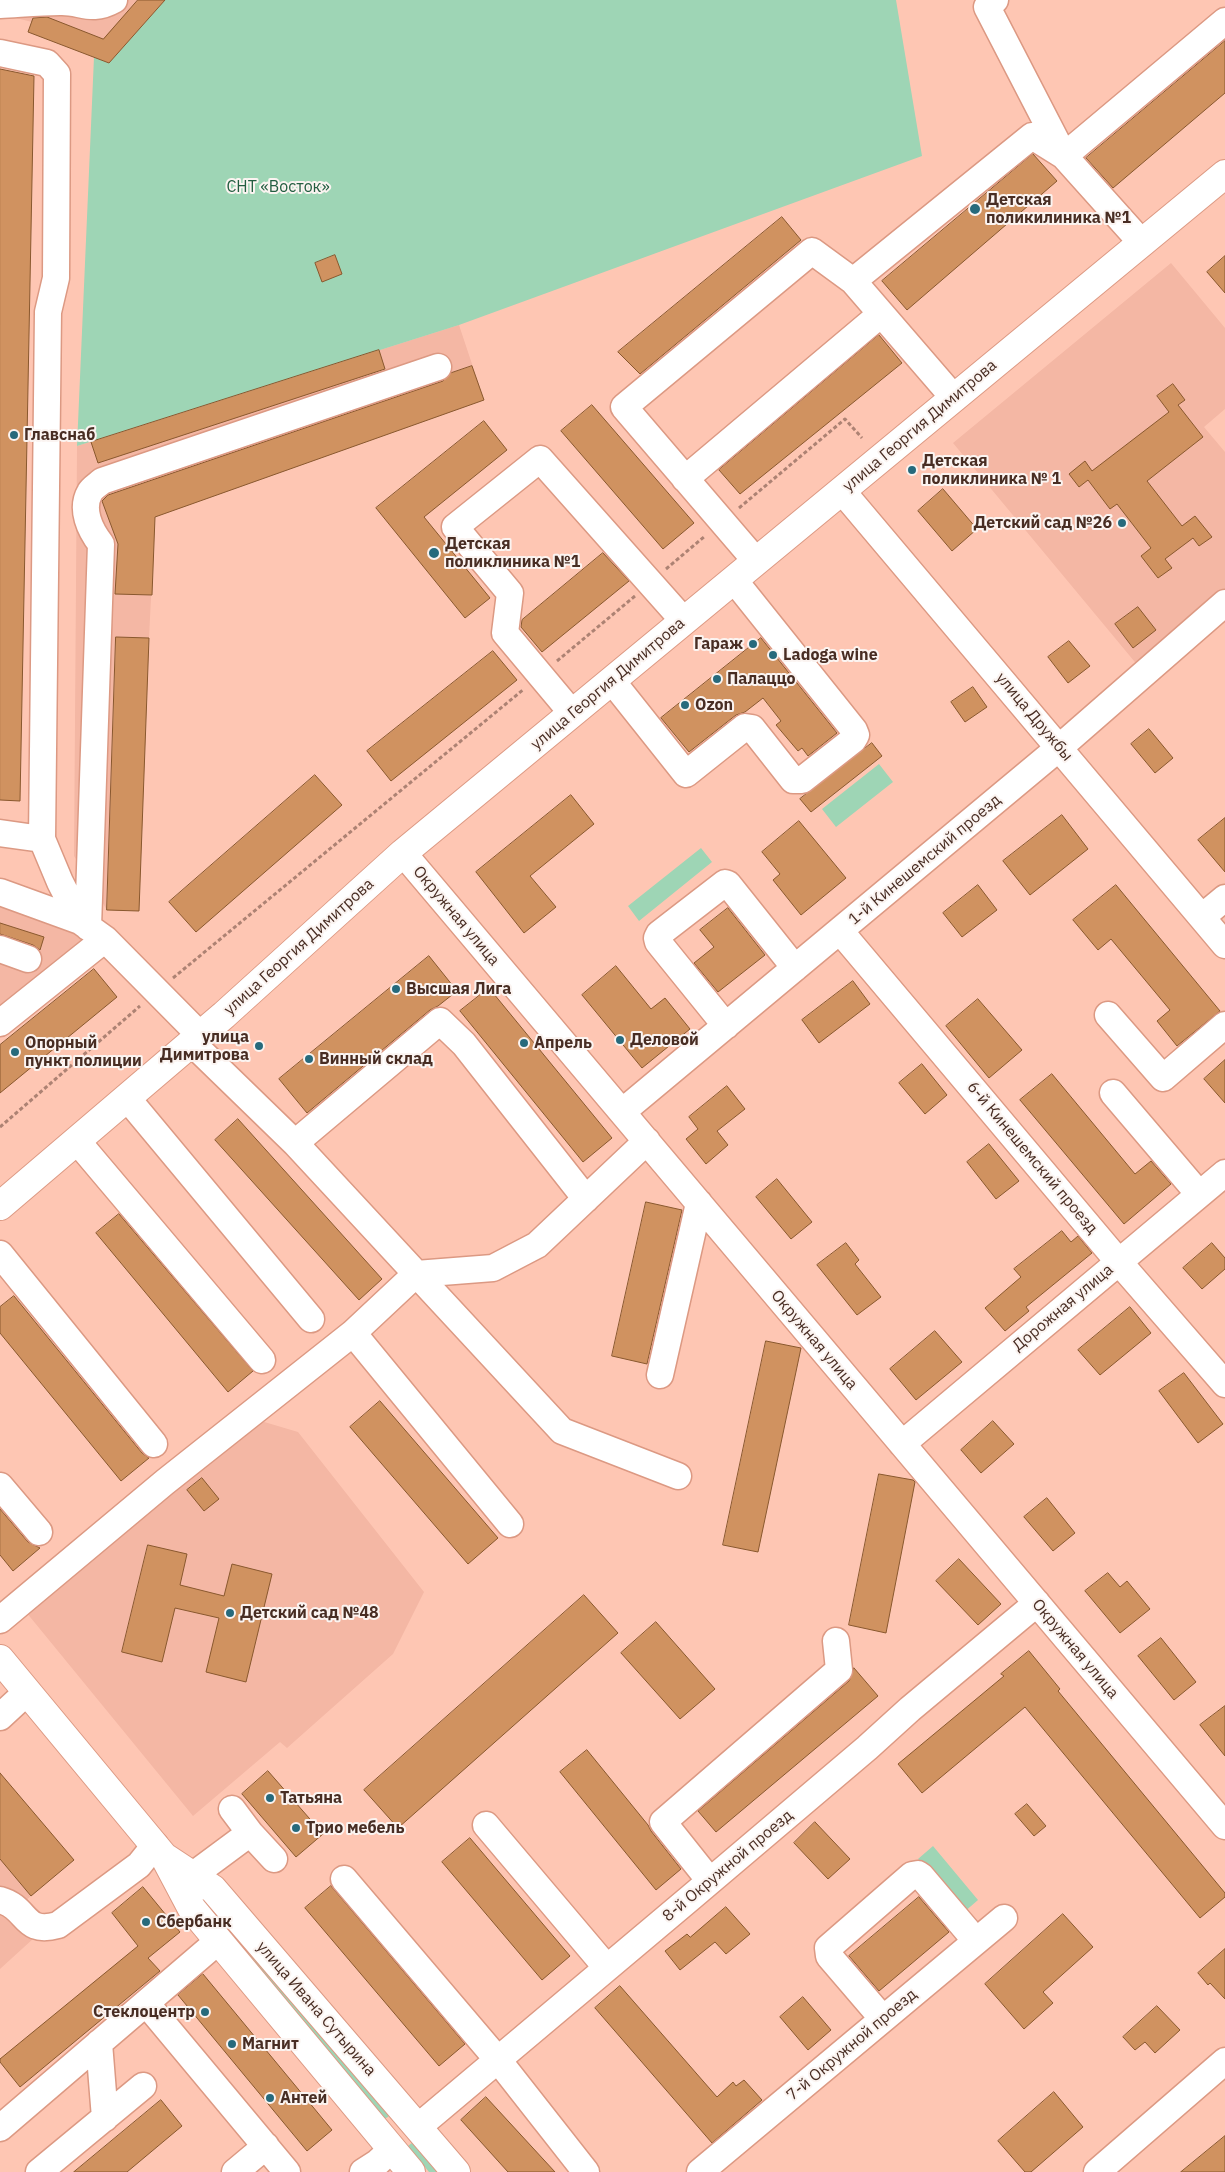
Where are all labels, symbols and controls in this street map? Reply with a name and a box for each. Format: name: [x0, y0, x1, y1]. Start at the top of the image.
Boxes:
park label: СНТ «Восток»: [226, 177, 330, 197]
place label: Детская поликилиника №1: [986, 190, 1131, 228]
marker: Детская поликилиника №1: [968, 202, 982, 216]
street label: улица Георгия Димитрова: [839, 356, 1001, 496]
place label: Главснаб: [24, 425, 95, 445]
marker: Главснаб: [8, 429, 20, 441]
place label: Детская поликлиника № 1: [922, 451, 1061, 489]
marker: Детская поликлиника № 1: [906, 464, 918, 476]
place label: Детский сад №26: [973, 513, 1112, 533]
marker: Детский сад №26: [1116, 517, 1128, 529]
place label: Детская поликлиника №1: [445, 534, 580, 572]
marker: Детская поликлиника №1: [427, 546, 441, 560]
street label: улица Георгия Димитрова: [527, 614, 689, 754]
place label: Гараж: [694, 634, 743, 654]
marker: Гараж: [747, 638, 759, 650]
place label: Ladoga wine: [783, 645, 878, 665]
marker: Ladoga wine: [767, 649, 779, 661]
place label: Палаццо: [727, 669, 796, 689]
street label: улица Дружбы: [991, 669, 1077, 765]
marker: Палаццо: [711, 673, 723, 685]
place label: Ozon: [695, 695, 733, 715]
marker: Ozon: [679, 699, 691, 711]
street label: 1-й Кинешемский проезд: [845, 791, 1005, 929]
street label: Окружная улица: [409, 862, 503, 970]
street label: улица Георгия Димитрова: [220, 875, 378, 1019]
place label: Высшая Лига: [406, 979, 511, 999]
marker: Высшая Лига: [390, 983, 402, 995]
place label: улица Димитрова: [160, 1027, 249, 1065]
place label: Деловой: [630, 1030, 699, 1050]
place label: Опорный пункт полиции: [25, 1033, 142, 1071]
place label: Апрель: [534, 1033, 592, 1053]
marker: Деловой: [614, 1034, 626, 1046]
marker: Апрель: [518, 1037, 530, 1049]
marker: улица Димитрова: [253, 1040, 265, 1052]
marker: Опорный пункт полиции: [9, 1046, 21, 1058]
place label: Винный склад: [319, 1049, 433, 1069]
marker: Винный склад: [303, 1053, 315, 1065]
street label: 6-й Кинешемский проезд: [963, 1078, 1101, 1238]
street label: Дорожная улица: [1009, 1260, 1117, 1356]
street label: Окружная улица: [767, 1286, 861, 1394]
street label: Окружная улица: [1028, 1595, 1122, 1703]
place label: Детский сад №48: [240, 1603, 379, 1623]
marker: Детский сад №48: [224, 1607, 236, 1619]
place label: Татьяна: [280, 1788, 342, 1808]
marker: Татьяна: [264, 1792, 276, 1804]
street label: 8-й Окружной проезд: [659, 1806, 797, 1926]
place label: Трио мебель: [306, 1818, 404, 1838]
marker: Трио мебель: [290, 1822, 302, 1834]
place label: Сбербанк: [156, 1912, 232, 1932]
marker: Сбербанк: [140, 1916, 152, 1928]
street label: улица Ивана Сутырина: [252, 1938, 380, 2080]
street label: 7-й Окружной проезд: [783, 1985, 921, 2105]
place label: Стеклоцентр: [93, 2002, 195, 2022]
marker: Стеклоцентр: [199, 2006, 211, 2018]
place label: Магнит: [242, 2034, 299, 2054]
marker: Магнит: [226, 2038, 238, 2050]
place label: Антей: [280, 2088, 327, 2108]
marker: Антей: [264, 2092, 276, 2104]

